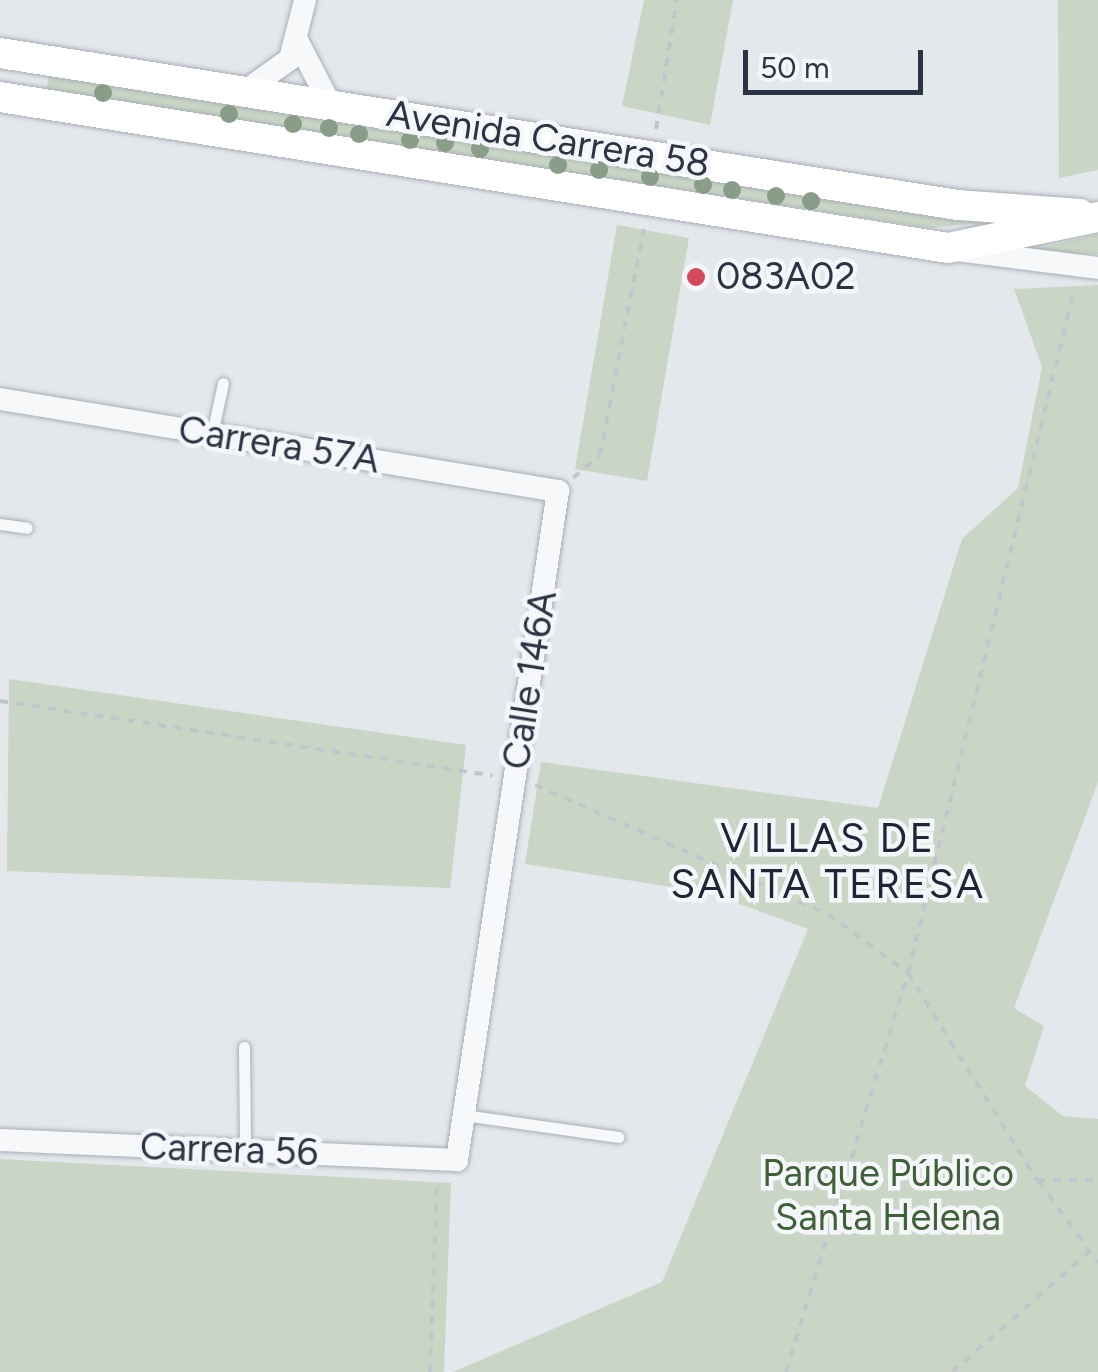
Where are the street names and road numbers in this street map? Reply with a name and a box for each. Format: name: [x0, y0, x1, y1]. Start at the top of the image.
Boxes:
street label: Avenida Carrera 58: [383, 91, 713, 187]
street label: Carrera 57A: [175, 407, 383, 483]
street label: Calle 146A: [493, 587, 567, 773]
street label: Carrera 56: [139, 1124, 319, 1176]

